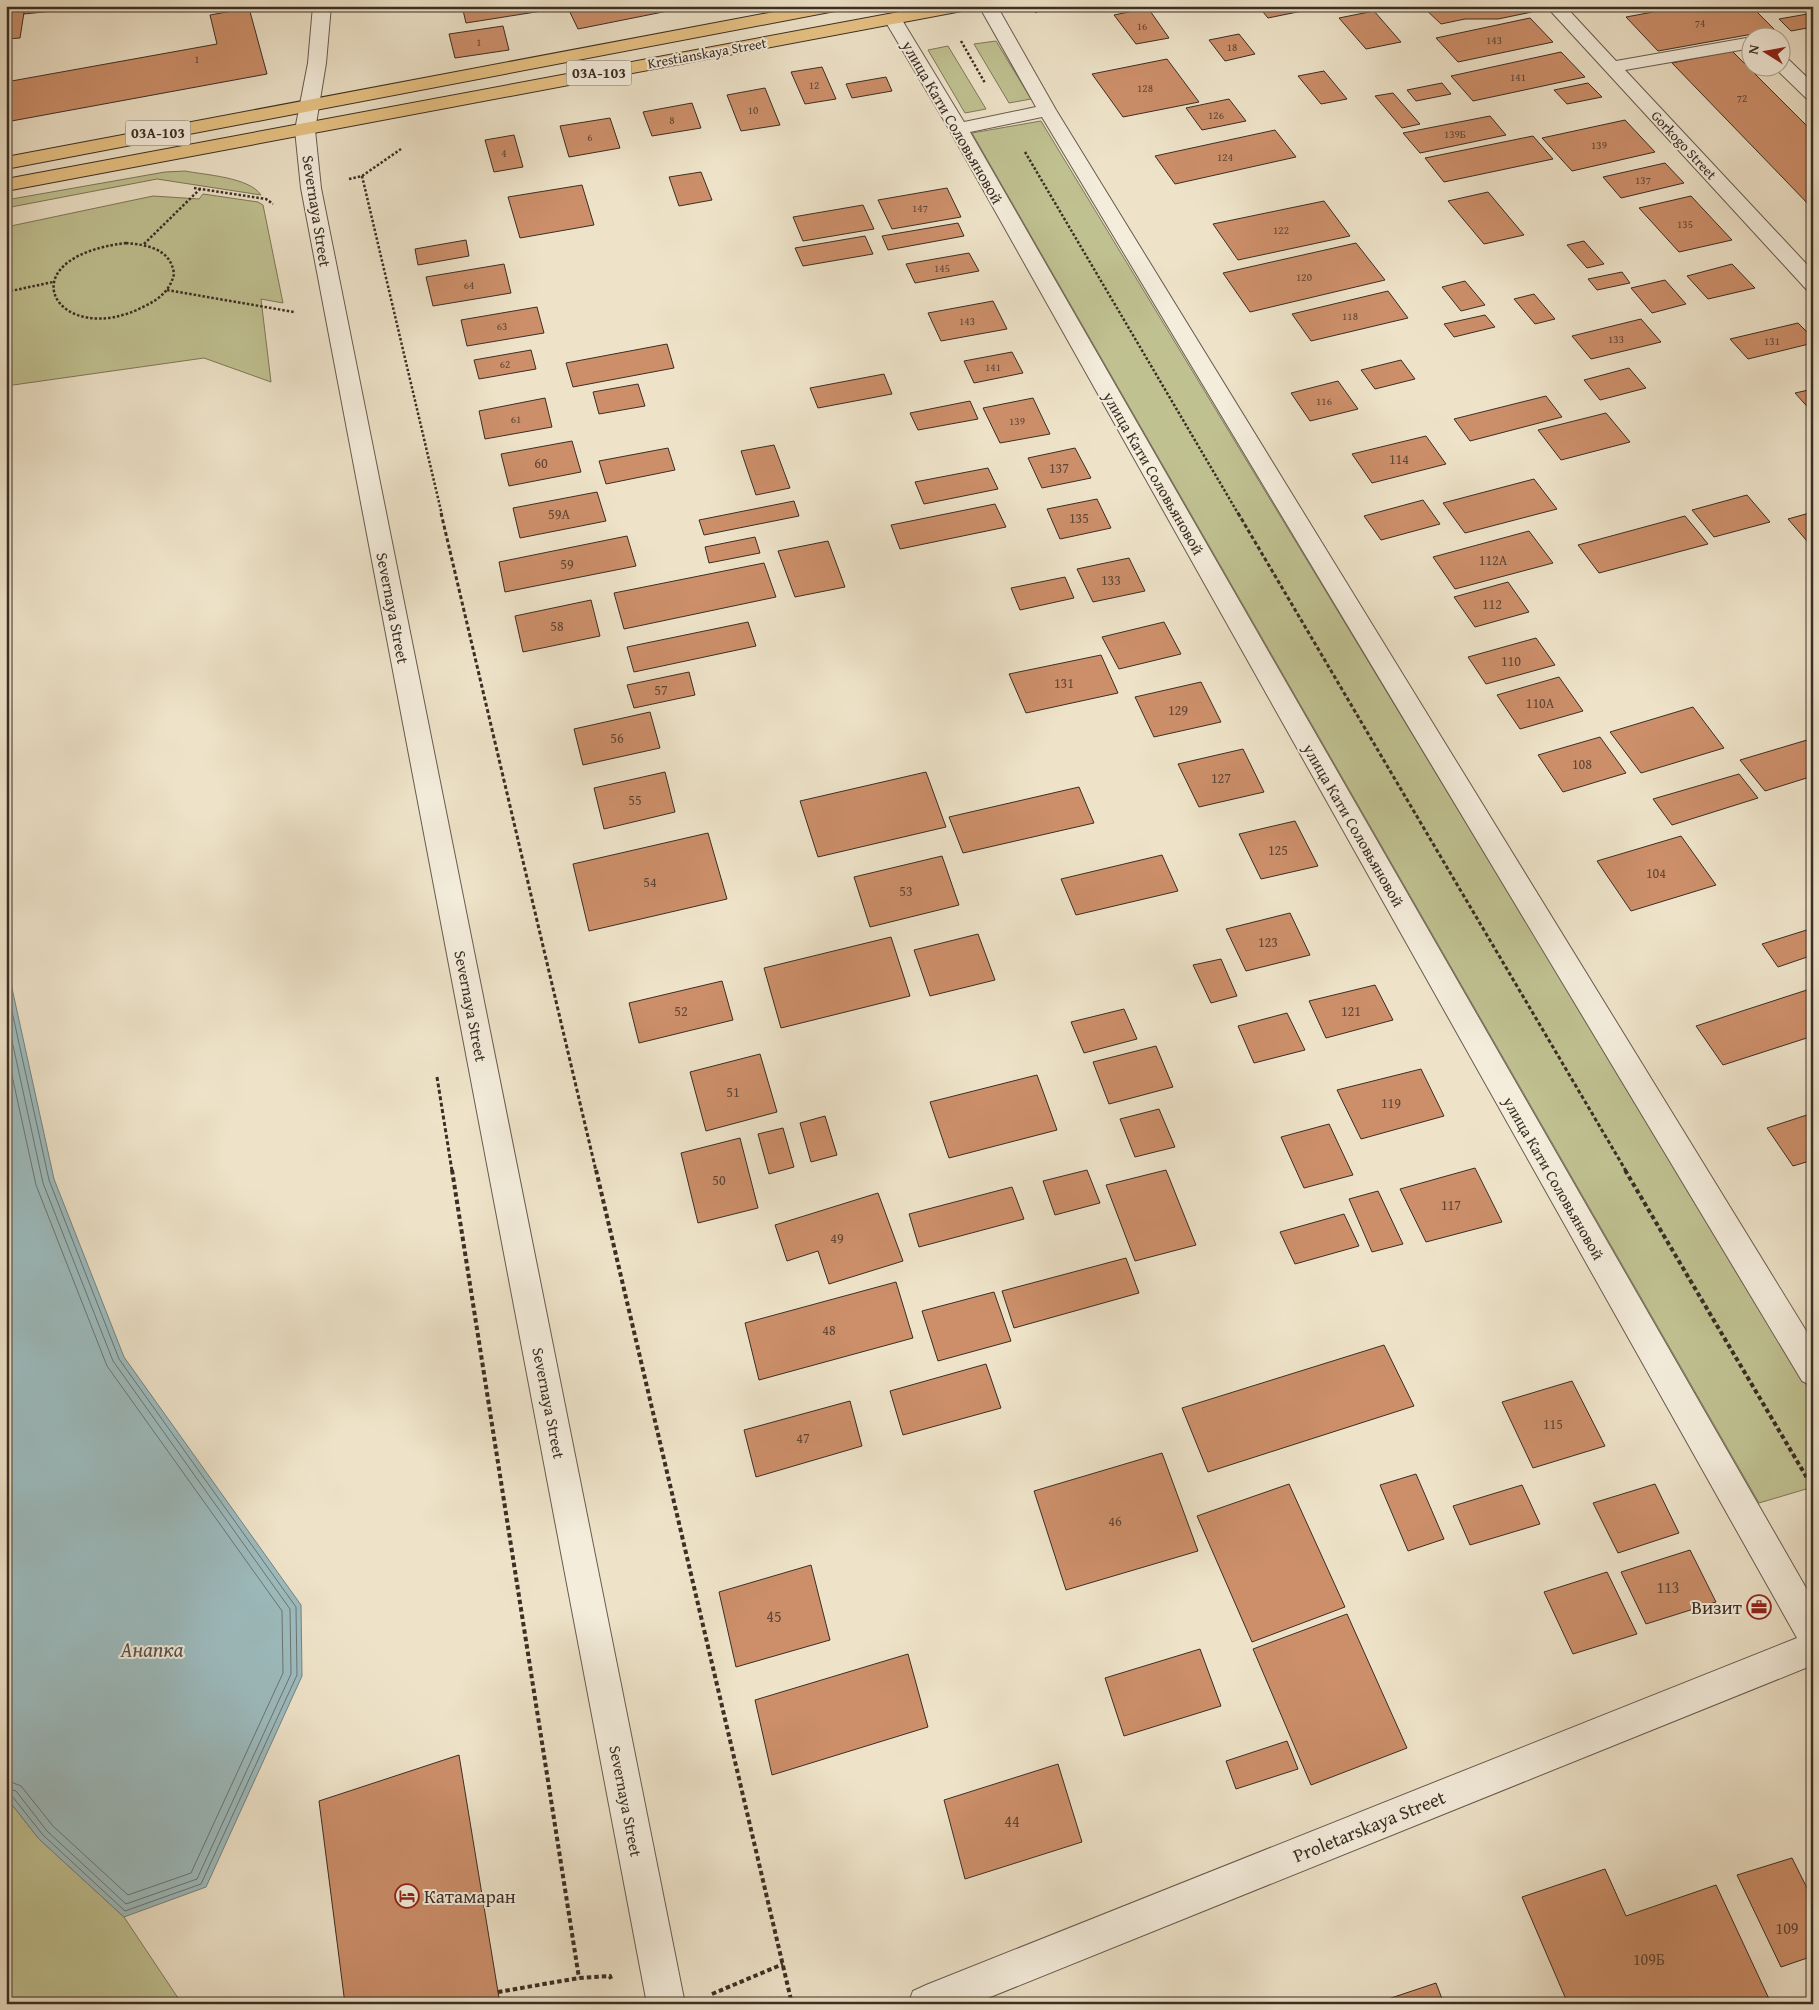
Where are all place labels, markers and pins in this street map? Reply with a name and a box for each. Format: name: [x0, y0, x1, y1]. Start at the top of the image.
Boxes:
place label: Визит: [1691, 1593, 1743, 1621]
office icon: Визит: [1746, 1594, 1772, 1620]
place label: Катамаран: [424, 1882, 516, 1910]
hotel icon: Катамаран: [394, 1883, 420, 1909]

